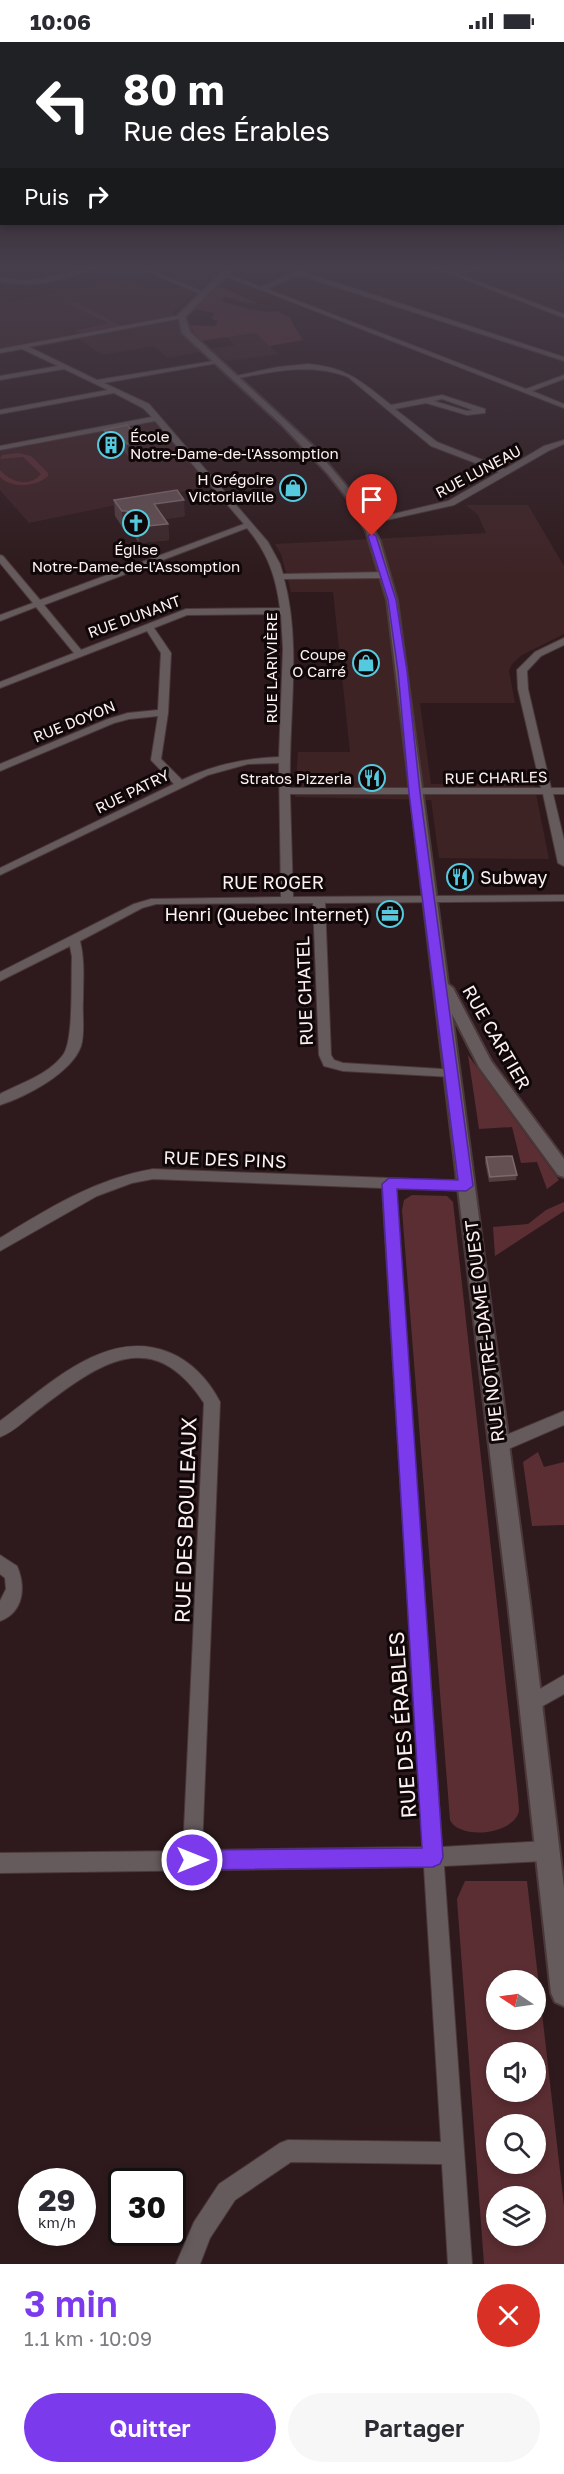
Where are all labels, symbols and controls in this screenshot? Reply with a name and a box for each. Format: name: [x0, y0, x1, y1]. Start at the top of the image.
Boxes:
text: 10:06: [30, 8, 91, 35]
text: 80 m: [123, 64, 224, 114]
icon: left: [24, 66, 102, 144]
text: Rue des Érables: [123, 115, 330, 147]
icon: right: [81, 180, 114, 213]
text: Puis: [24, 183, 69, 210]
place label: École Notre-Dame-de-l'Assomption: [130, 427, 339, 462]
building icon: École Notre-Dame-de-l'Assomption: [96, 430, 126, 460]
street label: RUE LUNEAU: [432, 441, 524, 501]
place label: H Grégoire Victoriaville: [188, 470, 274, 505]
shop icon: H Grégoire Victoriaville: [278, 473, 308, 503]
pin: [346, 474, 397, 536]
icon: arrive: [355, 483, 388, 516]
church icon: Église Notre-Dame-de-l'Assomption: [121, 508, 151, 538]
place label: Église Notre-Dame-de-l'Assomption: [32, 540, 240, 575]
street label: RUE DUNANT: [85, 591, 183, 641]
street label: RUE LARIVIÈRE: [262, 612, 280, 724]
place label: Coupe O Carré: [292, 645, 346, 680]
shop icon: Coupe O Carré: [351, 648, 381, 678]
street label: RUE DOYON: [30, 696, 118, 746]
restaurant icon: Stratos Pizzeria: [357, 763, 387, 793]
street label: RUE PATRY: [92, 765, 172, 817]
street label: RUE CHARLES: [444, 767, 548, 787]
place label: Stratos Pizzeria: [240, 769, 352, 787]
restaurant icon: Subway: [445, 862, 475, 892]
place label: Subway: [480, 866, 547, 888]
street label: RUE ROGER: [222, 871, 324, 893]
office icon: Henri (Quebec Internet): [375, 899, 405, 929]
place label: Henri (Quebec Internet): [164, 903, 370, 925]
street label: RUE CHATEL: [291, 936, 317, 1046]
street label: RUE CARTIER: [458, 981, 536, 1093]
street label: RUE DES PINS: [163, 1146, 287, 1172]
street label: RUE NOTRE-DAME OUEST: [459, 1219, 509, 1443]
street label: RUE DES BOULEAUX: [168, 1417, 202, 1623]
street label: RUE DES ÉRABLES: [383, 1631, 421, 1819]
position arrow: [160, 1828, 224, 1892]
north arrow: [486, 1970, 546, 2030]
map controls: [486, 1970, 546, 2246]
button: sound: [486, 2042, 546, 2102]
button: search: [486, 2114, 546, 2174]
speed limit sign: 30: [108, 2168, 186, 2246]
text: 29: [38, 2182, 76, 2218]
button: layers: [486, 2186, 546, 2246]
text: km/h: [38, 2213, 76, 2231]
text: 3 min: [24, 2282, 118, 2325]
button: close: [477, 2284, 540, 2347]
text: 1.1 km · 10:09: [24, 2326, 152, 2350]
button: Quitter: [24, 2393, 276, 2462]
button: Partager: [288, 2393, 540, 2462]

